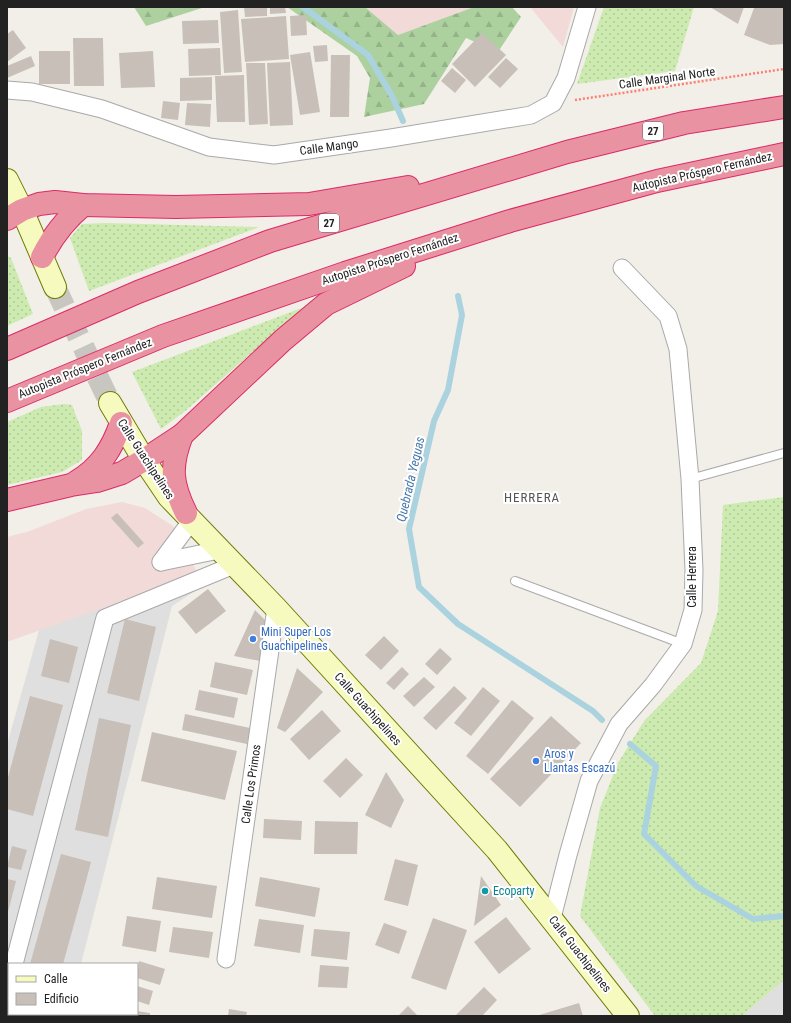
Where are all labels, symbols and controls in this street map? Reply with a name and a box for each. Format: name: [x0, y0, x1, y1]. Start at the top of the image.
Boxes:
street label: Calle Marginal Norte: [618, 64, 716, 92]
road number: 27: [643, 122, 663, 140]
street label: Calle Mango: [299, 136, 359, 158]
street label: Autopista Próspero Fernández: [631, 149, 773, 195]
road number: 27: [319, 214, 339, 232]
street label: Autopista Próspero Fernández: [320, 230, 460, 288]
street label: Autopista Próspero Fernández: [16, 335, 154, 401]
street label: Calle Guachipelines: [115, 416, 177, 502]
water label: Quebrada Yeguas: [393, 435, 428, 523]
district label: HERRERA: [504, 490, 560, 505]
street label: Calle Herrera: [685, 546, 699, 608]
place label: Mini Super Los Guachipelines: [261, 625, 331, 653]
marker: Mini Super Los Guachipelines: [248, 634, 258, 644]
street label: Calle Guachipelines: [332, 670, 404, 748]
street label: Calle Los Primos: [239, 743, 263, 825]
place label: Aros y Llantas Escazú: [544, 747, 616, 775]
marker: Aros y Llantas Escazú: [531, 756, 541, 766]
place label: Ecoparty: [493, 884, 535, 898]
marker: Ecoparty: [480, 886, 490, 896]
street label: Calle Guachipelines: [546, 913, 614, 995]
legend: [8, 963, 138, 1015]
text: Calle: [44, 972, 68, 986]
text: Edificio: [44, 992, 79, 1006]

